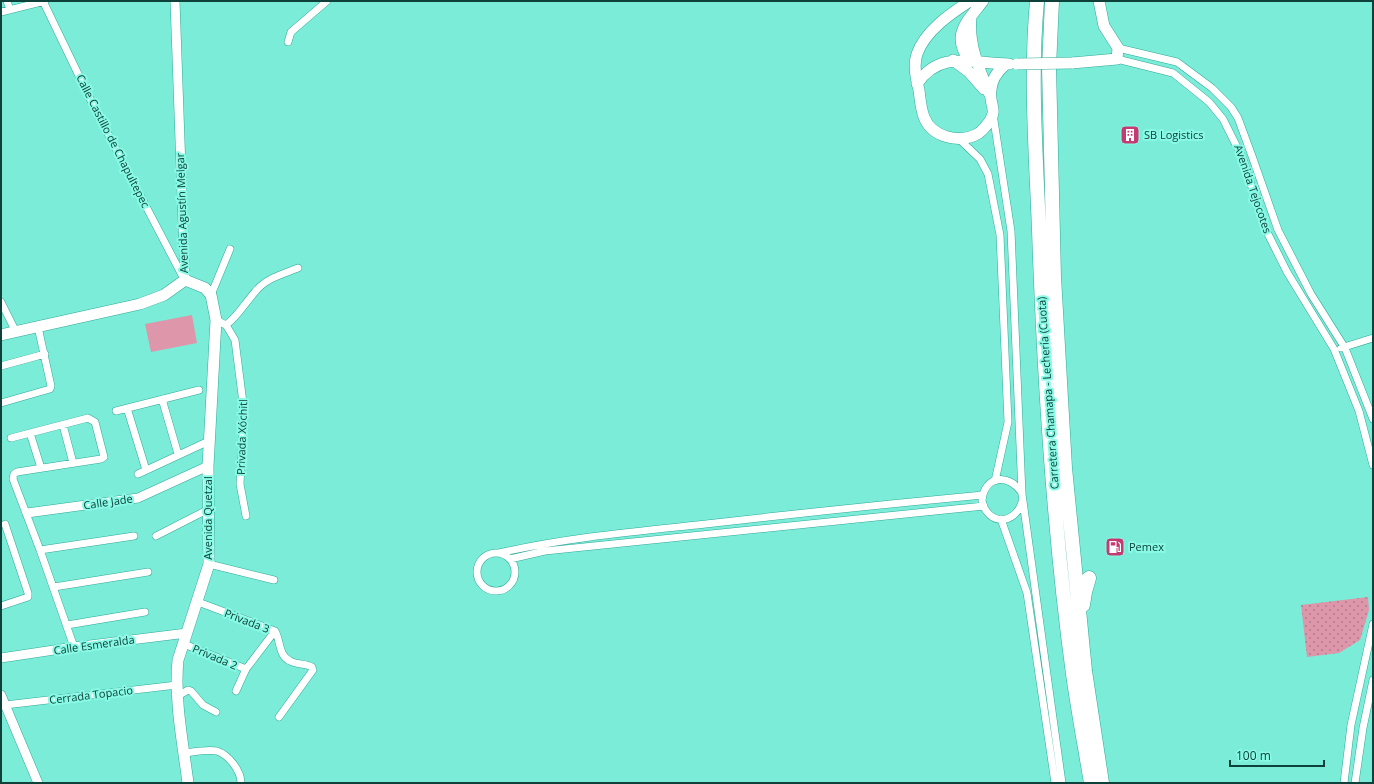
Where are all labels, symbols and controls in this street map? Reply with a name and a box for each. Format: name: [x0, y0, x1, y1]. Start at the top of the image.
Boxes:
street label: Calle Castillo de Chapultepec: [73, 72, 154, 210]
building icon: SB Logistics: [1119, 124, 1141, 146]
place label: SB Logistics: [1144, 127, 1204, 142]
street label: Avenida Tejocotes: [1231, 143, 1276, 235]
street label: Avenida Agustín Melgar: [172, 152, 191, 273]
street label: Carretera Chamapa - Lechería (Cuota): [1033, 296, 1062, 490]
street label: Privada Xóchitl: [233, 399, 250, 475]
street label: Avenida Quetzal: [200, 476, 215, 560]
street label: Calle Jade: [82, 491, 134, 512]
fuel station icon: Pemex: [1104, 536, 1126, 558]
place label: Pemex: [1129, 539, 1164, 554]
street label: Privada 3: [222, 605, 272, 636]
street label: Calle Esmeralda: [52, 631, 135, 658]
street label: Privada 2: [190, 640, 240, 673]
street label: Cerrada Topacio: [48, 682, 134, 707]
scale bar: [1230, 742, 1324, 768]
text: 100 m: [1236, 747, 1271, 764]

